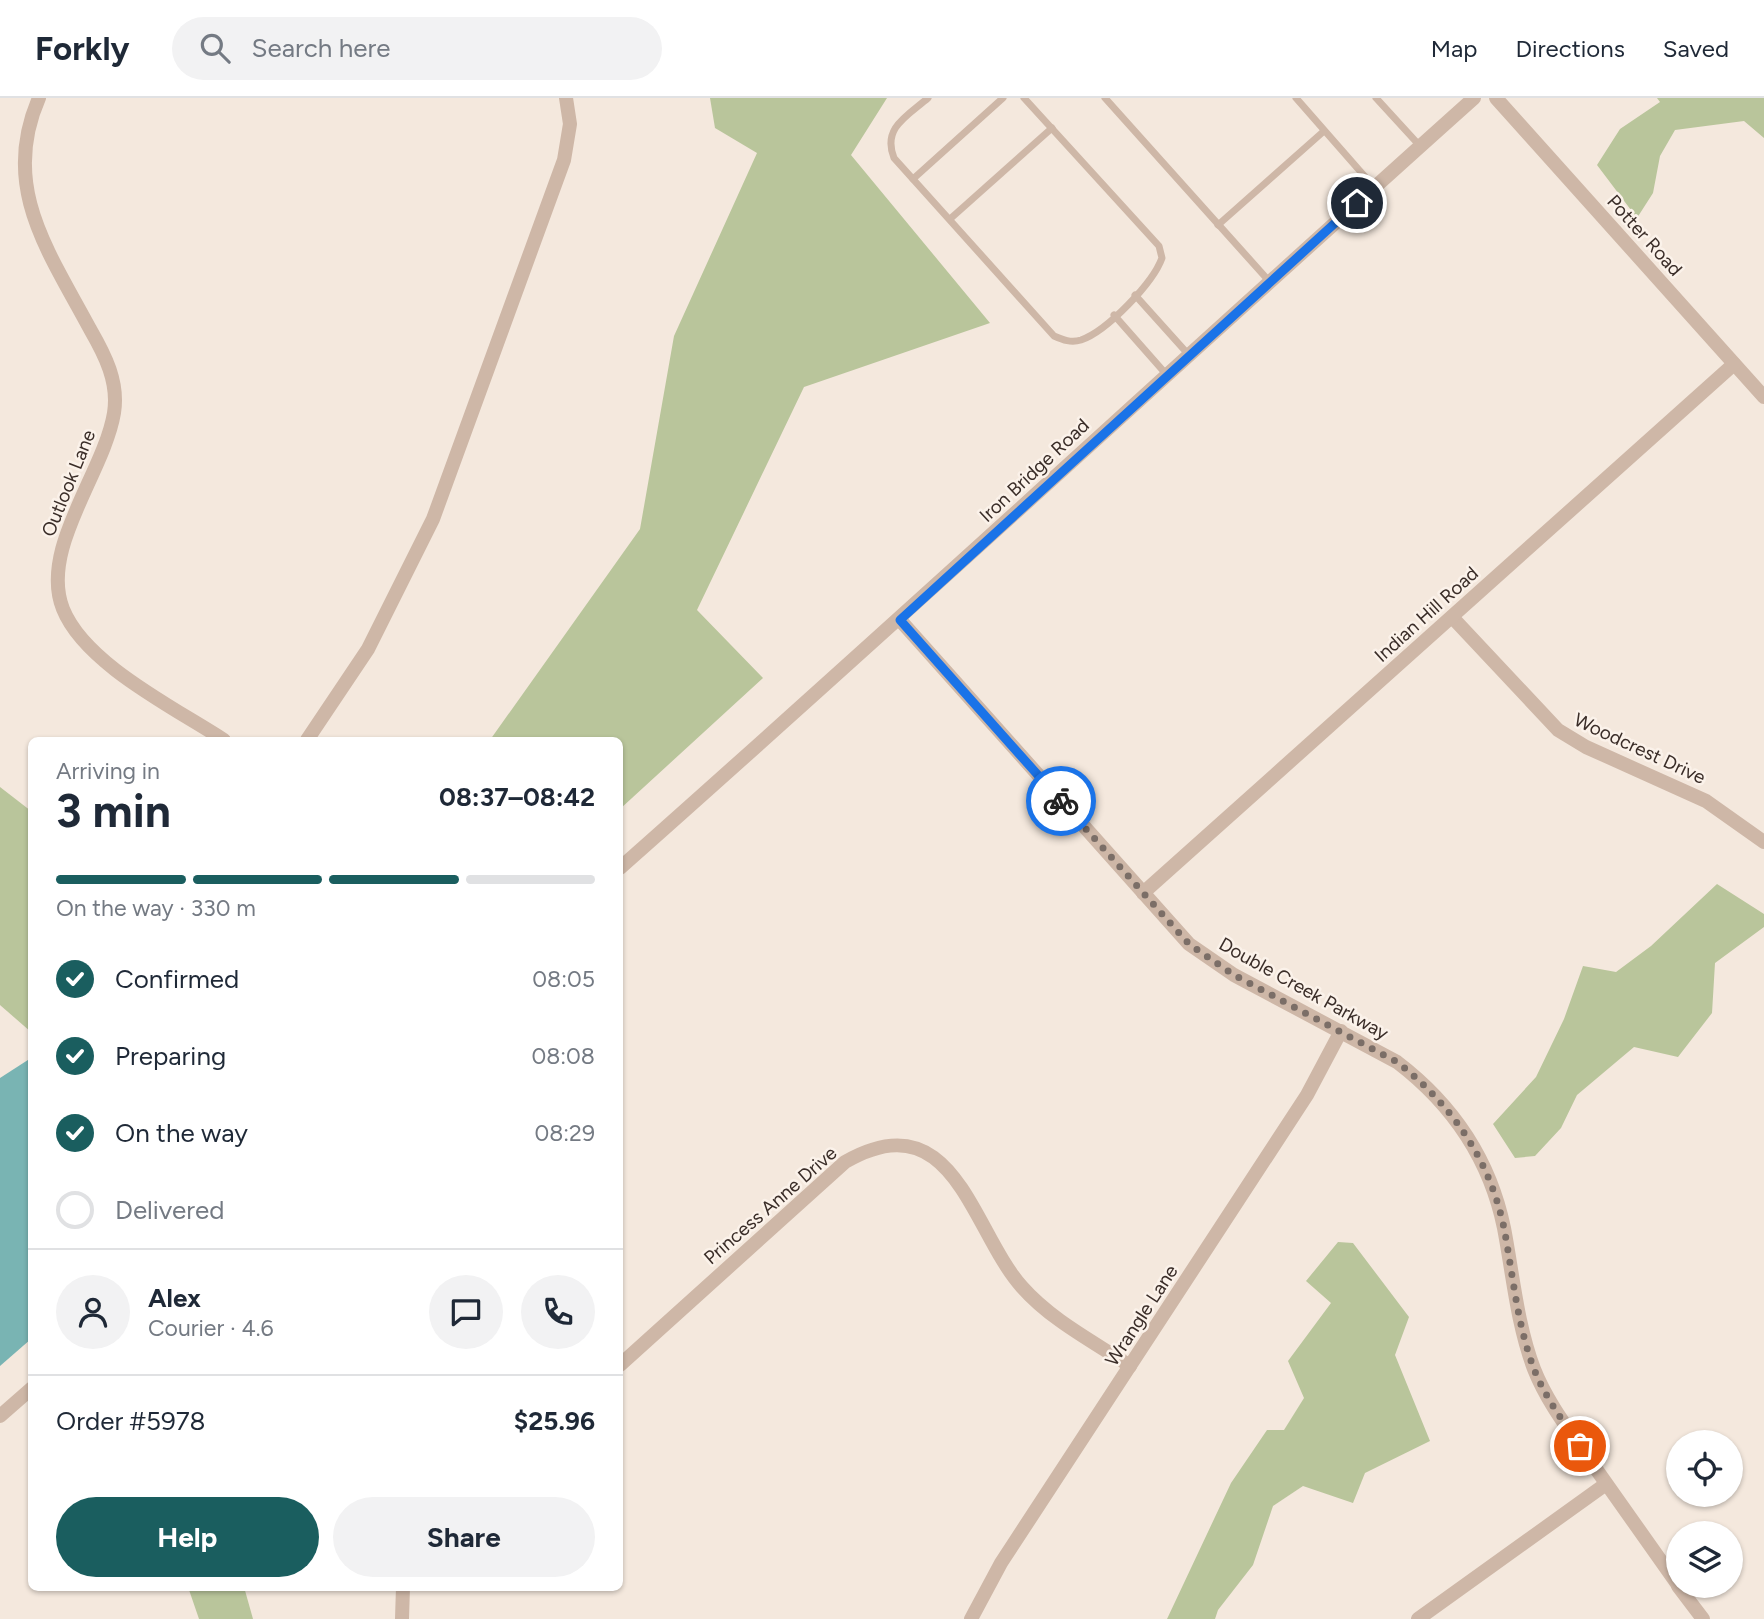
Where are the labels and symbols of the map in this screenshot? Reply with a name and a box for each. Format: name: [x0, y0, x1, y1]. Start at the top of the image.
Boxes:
pin: [1327, 173, 1387, 233]
street label: Potter Road: [1602, 190, 1687, 281]
street label: Iron Bridge Road: [975, 414, 1094, 527]
street label: Outlook Lane: [37, 426, 100, 540]
street label: Indian Hill Road: [1370, 562, 1483, 667]
street label: Woodcrest Drive: [1570, 708, 1709, 789]
courier: [1026, 766, 1096, 836]
street label: Double Creek Parkway: [1215, 932, 1393, 1045]
street label: Princess Anne Drive: [699, 1141, 841, 1269]
street label: Wrangle Lane: [1100, 1260, 1183, 1370]
pin: [1550, 1416, 1610, 1476]

